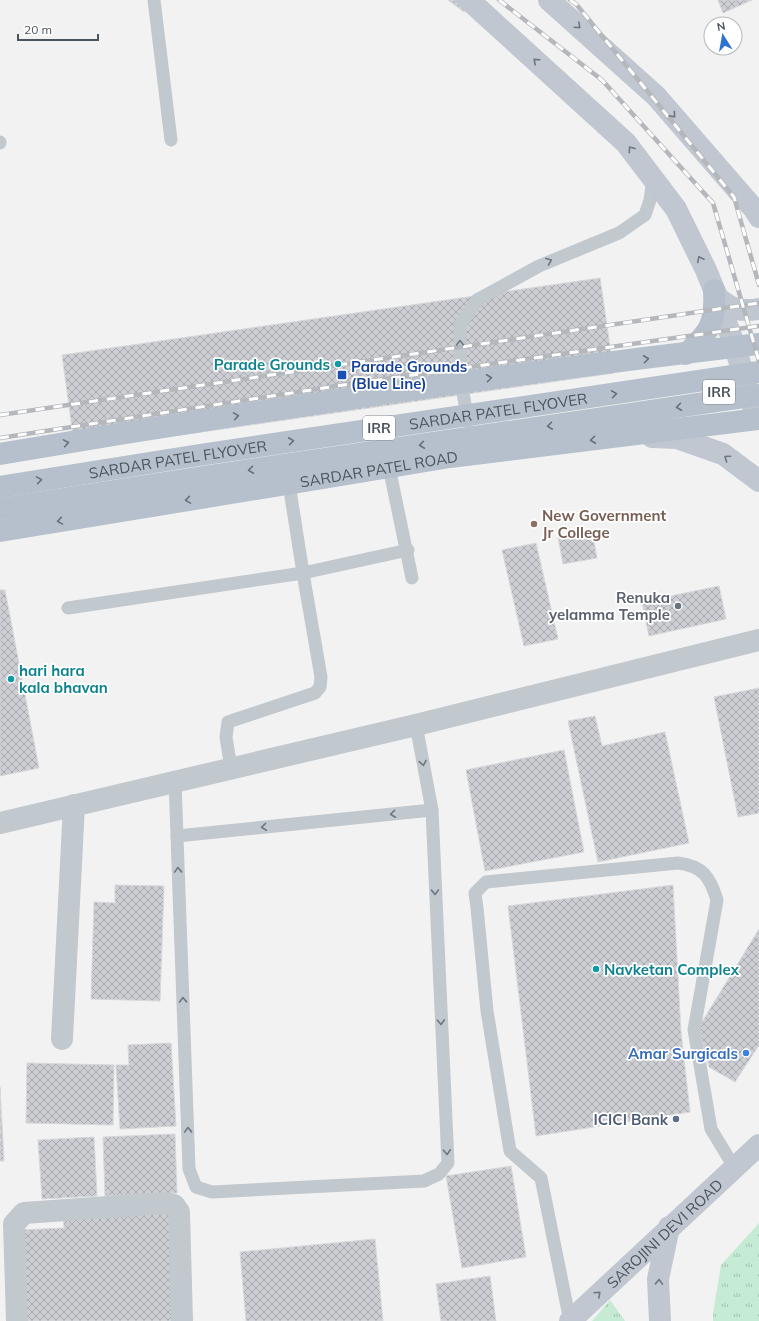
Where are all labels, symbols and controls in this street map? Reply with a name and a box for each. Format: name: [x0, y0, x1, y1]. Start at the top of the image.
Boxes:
scale bar: [18, 16, 98, 42]
north arrow: [703, 16, 743, 56]
text: N: [716, 19, 727, 34]
one-way arrow: [573, 21, 581, 29]
text: 20 m: [24, 22, 52, 37]
one-way arrow: [533, 58, 541, 65]
one-way arrow: [668, 110, 675, 117]
one-way arrow: [629, 147, 636, 154]
one-way arrow: [697, 255, 705, 263]
one-way arrow: [546, 258, 553, 266]
one-way arrow: [456, 340, 464, 346]
one-way arrow: [643, 354, 649, 363]
place label: Parade Grounds: [214, 355, 330, 374]
place label: Parade Grounds (Blue Line): [351, 357, 467, 393]
marker: Parade Grounds: [333, 359, 343, 369]
marker: Parade Grounds (Blue Line): [336, 369, 348, 381]
one-way arrow: [486, 374, 492, 383]
road number: IRR: [703, 380, 735, 404]
street label: SARDAR PATEL FLYOVER: [408, 388, 589, 433]
one-way arrow: [611, 390, 617, 399]
one-way arrow: [676, 402, 682, 411]
one-way arrow: [233, 412, 239, 421]
road number: IRR: [363, 416, 395, 440]
one-way arrow: [547, 421, 553, 430]
one-way arrow: [590, 435, 597, 444]
street label: SARDAR PATEL FLYOVER: [87, 436, 268, 482]
one-way arrow: [288, 437, 295, 446]
one-way arrow: [63, 439, 69, 448]
one-way arrow: [419, 440, 425, 449]
street label: SARDAR PATEL ROAD: [299, 447, 459, 491]
one-way arrow: [725, 456, 732, 463]
one-way arrow: [248, 465, 254, 474]
one-way arrow: [35, 476, 42, 485]
one-way arrow: [185, 495, 191, 504]
place label: New Government Jr College: [542, 506, 667, 542]
one-way arrow: [57, 516, 63, 525]
marker: New Government Jr College: [529, 519, 539, 529]
place label: Renuka yelamma Temple: [548, 588, 670, 624]
marker: Renuka yelamma Temple: [673, 601, 683, 611]
place label: hari hara kala bhavan: [19, 661, 108, 697]
marker: hari hara kala bhavan: [6, 674, 16, 684]
one-way arrow: [418, 760, 427, 766]
one-way arrow: [390, 809, 396, 818]
one-way arrow: [261, 822, 267, 831]
one-way arrow: [174, 867, 182, 873]
one-way arrow: [431, 889, 440, 895]
place label: Navketan Complex: [604, 960, 740, 979]
marker: Navketan Complex: [591, 964, 601, 974]
one-way arrow: [179, 997, 187, 1003]
one-way arrow: [437, 1019, 446, 1025]
place label: Amar Surgicals: [628, 1044, 738, 1063]
marker: Amar Surgicals: [741, 1048, 751, 1058]
place label: ICICI Bank: [594, 1110, 669, 1129]
marker: ICICI Bank: [671, 1114, 681, 1124]
one-way arrow: [184, 1127, 192, 1133]
one-way arrow: [443, 1149, 451, 1155]
street label: SAROJINI DEVI ROAD: [602, 1174, 726, 1292]
one-way arrow: [655, 1279, 663, 1285]
one-way arrow: [593, 1291, 601, 1299]

